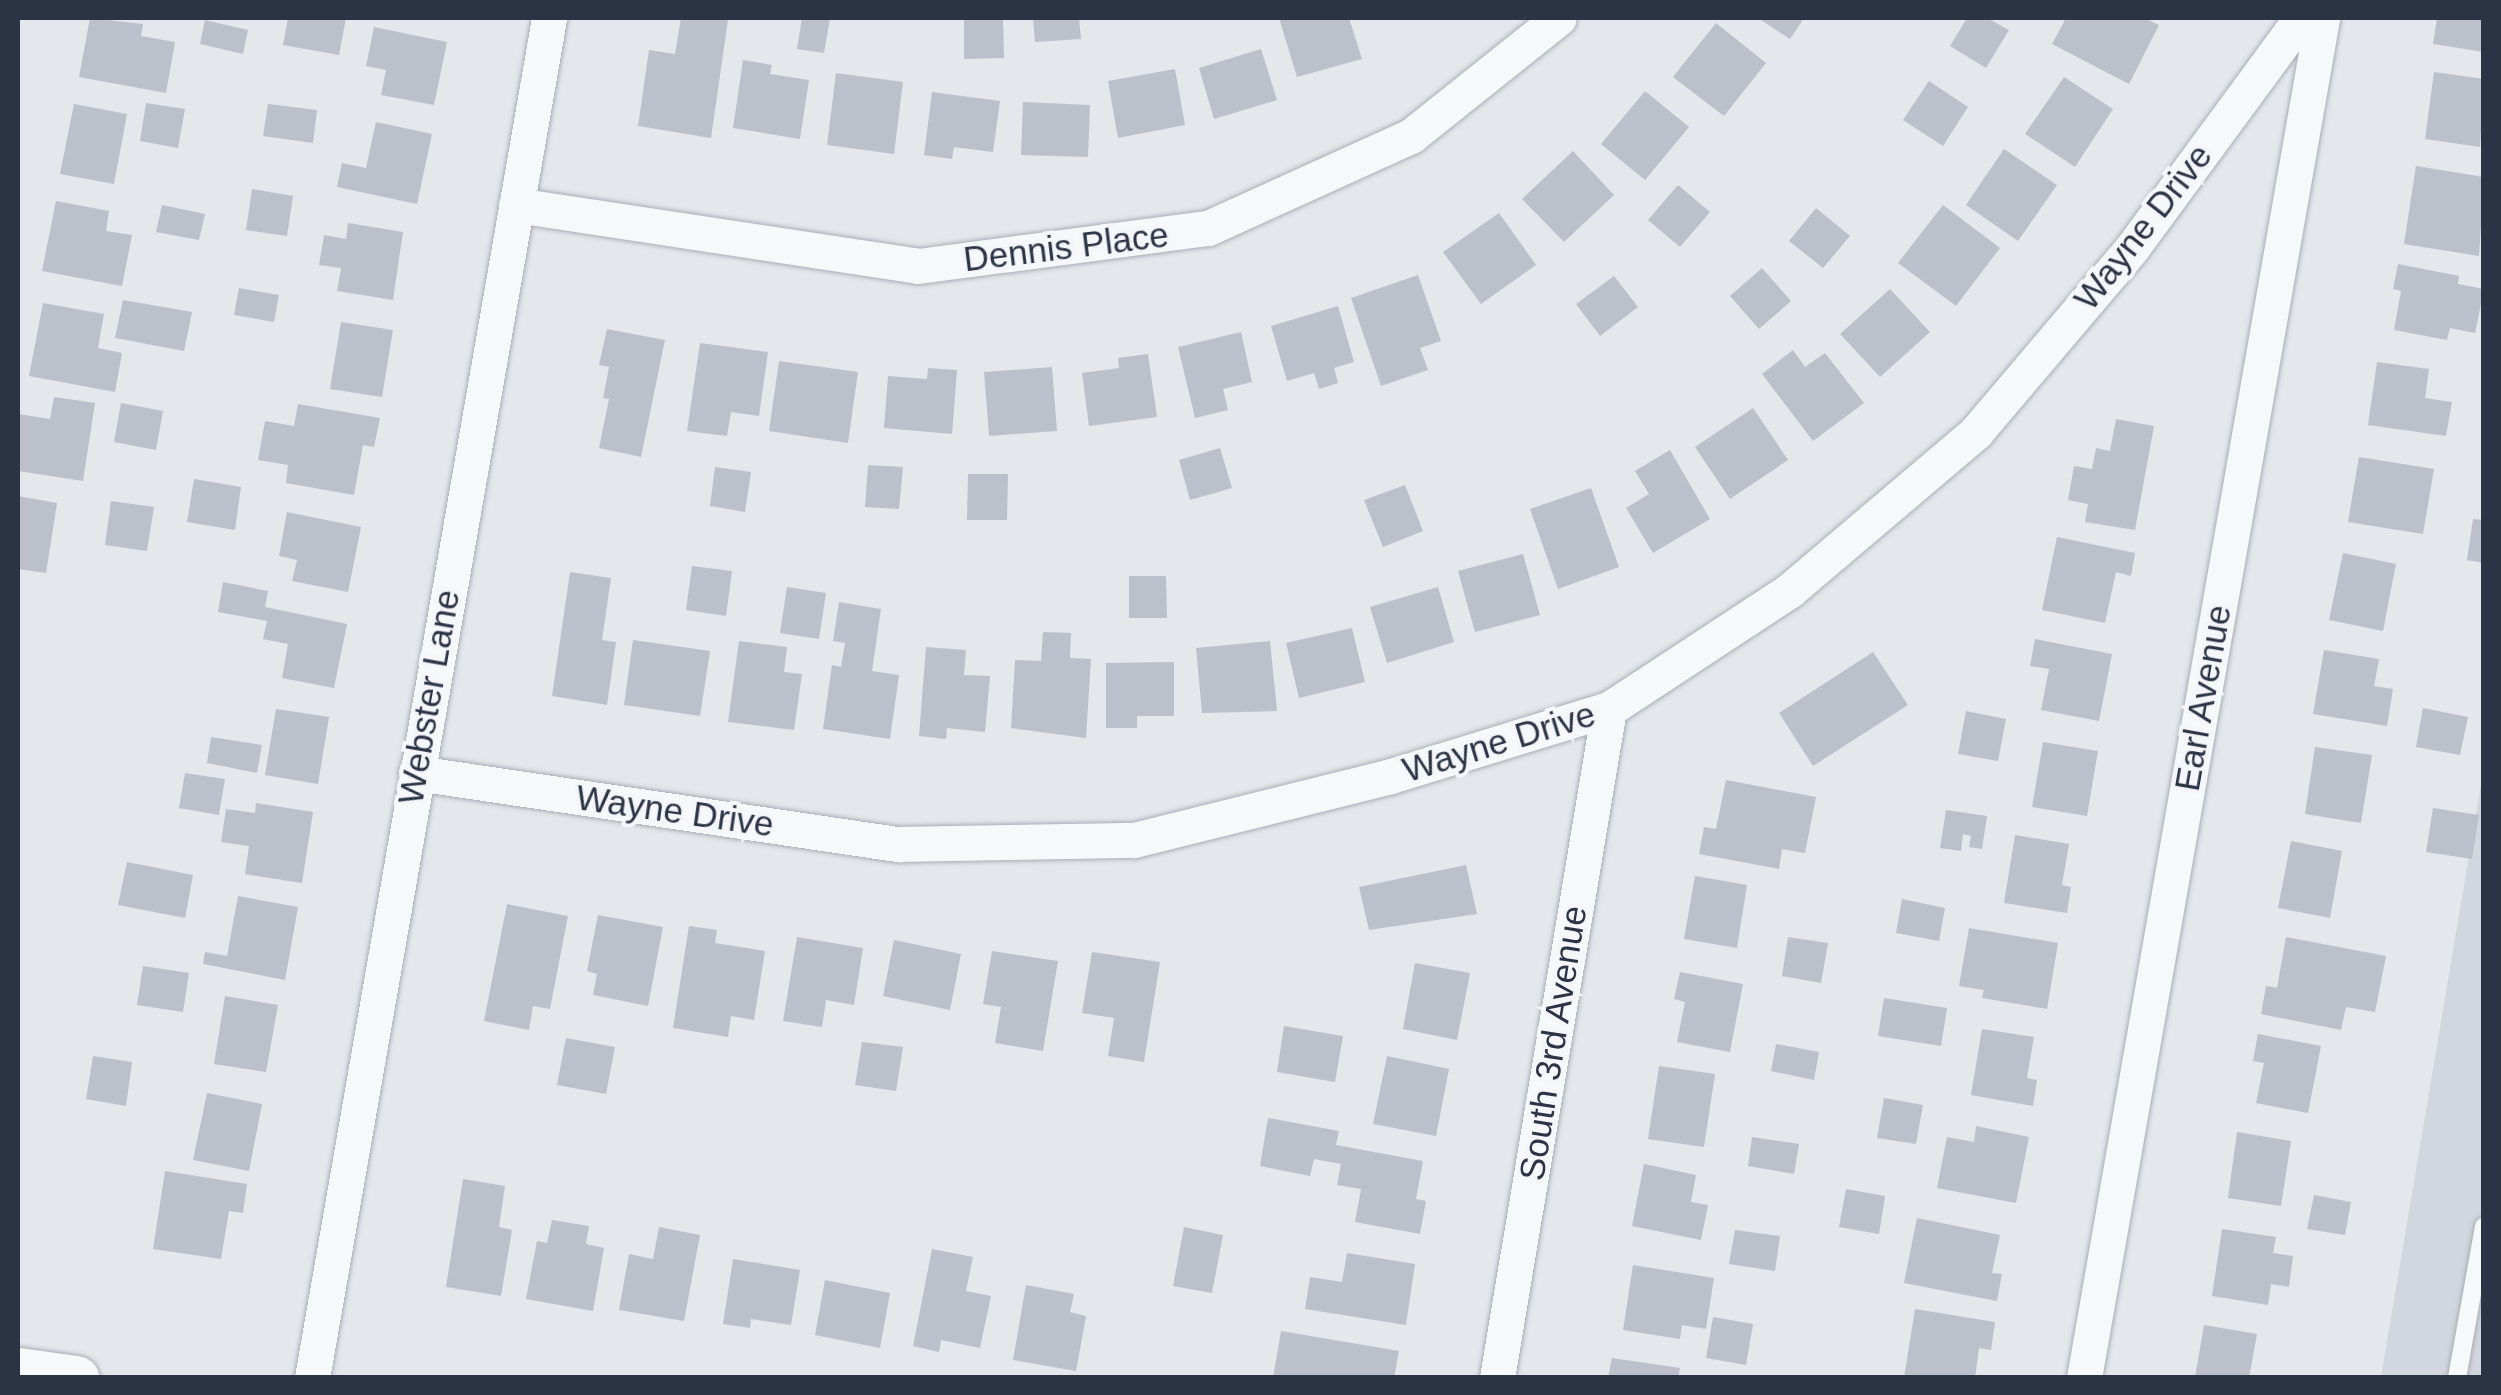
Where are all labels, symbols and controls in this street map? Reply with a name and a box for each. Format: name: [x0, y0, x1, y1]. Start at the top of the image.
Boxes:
street label: Wayne Drive: [2065, 136, 2221, 318]
street label: Dennis Place: [961, 214, 1171, 280]
street label: Webster Lane: [389, 586, 469, 808]
street label: Earl Avenue: [2166, 601, 2240, 795]
street label: Wayne Drive: [1398, 693, 1600, 791]
street label: Wayne Drive: [574, 776, 776, 846]
street label: South 3rd Avenue: [1510, 902, 1596, 1184]

